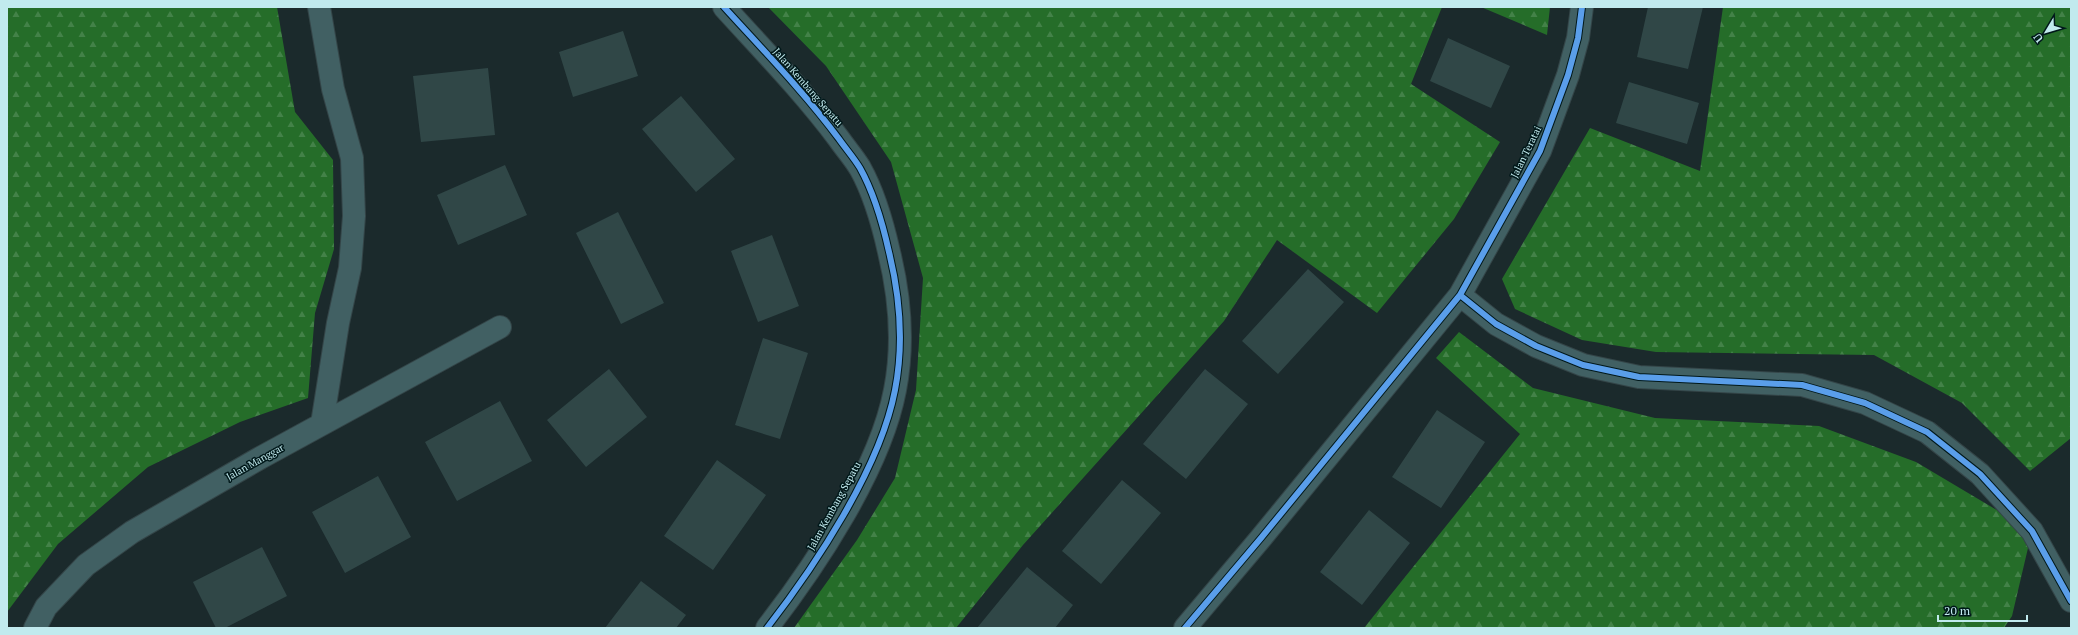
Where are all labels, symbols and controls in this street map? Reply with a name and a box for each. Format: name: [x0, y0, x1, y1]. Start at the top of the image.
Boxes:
north arrow: [2026, 12, 2066, 52]
text: U: [2030, 31, 2046, 46]
street label: Jalan Kembang Sepatu: [771, 45, 846, 129]
street label: Jalan Teratai: [1508, 124, 1544, 180]
street label: Jalan Manggar: [224, 441, 286, 483]
street label: Jalan Kembang Sepatu: [804, 459, 864, 553]
scale bar: [1938, 597, 2027, 623]
text: 20 m: [1944, 603, 1971, 618]

